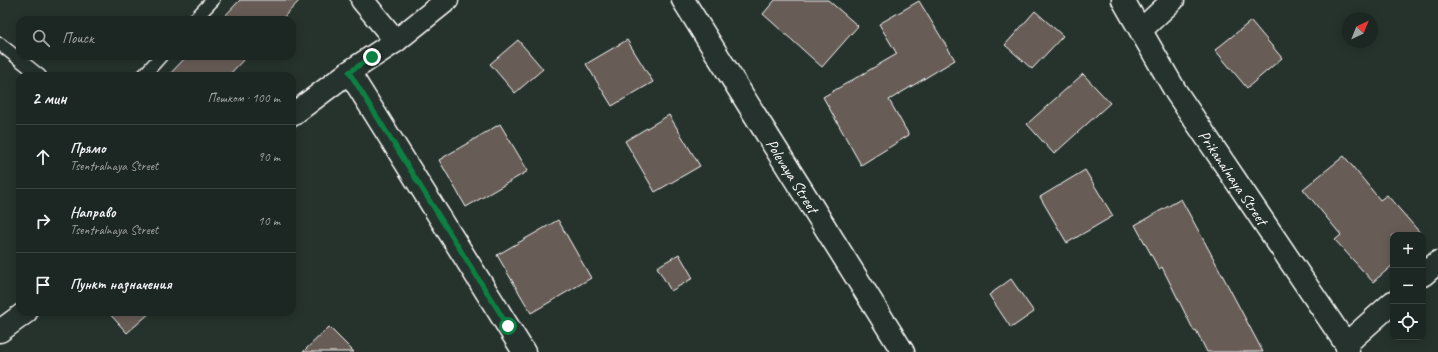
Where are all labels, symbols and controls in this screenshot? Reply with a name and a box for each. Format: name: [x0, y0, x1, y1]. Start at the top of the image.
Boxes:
north arrow: [1342, 12, 1378, 48]
search box: [16, 16, 296, 60]
icon: search: [30, 27, 52, 49]
text: Поиск: [62, 29, 94, 48]
route end: [363, 48, 381, 66]
text: 2 мин: [32, 88, 67, 109]
text: Пешком · 100 m: [207, 90, 280, 106]
street label: Prikanalnaya Street: [1194, 127, 1273, 231]
street label: Polevaya Street: [761, 135, 824, 219]
text: Прямо: [70, 139, 106, 158]
icon: ahead: [32, 146, 54, 168]
text: 90 m: [258, 149, 280, 165]
text: Tsentralnaya Street: [70, 158, 158, 174]
text: Направо: [70, 203, 116, 222]
icon: right: [32, 210, 54, 232]
text: 10 m: [258, 213, 280, 229]
text: Tsentralnaya Street: [70, 222, 158, 238]
map controls: [1390, 232, 1426, 340]
button: +: [1390, 232, 1426, 268]
button: −: [1390, 268, 1426, 304]
icon: arrive: [32, 274, 54, 296]
text: Пункт назначения: [70, 275, 172, 294]
button: locate: [1390, 304, 1426, 340]
route start: [499, 317, 517, 335]

